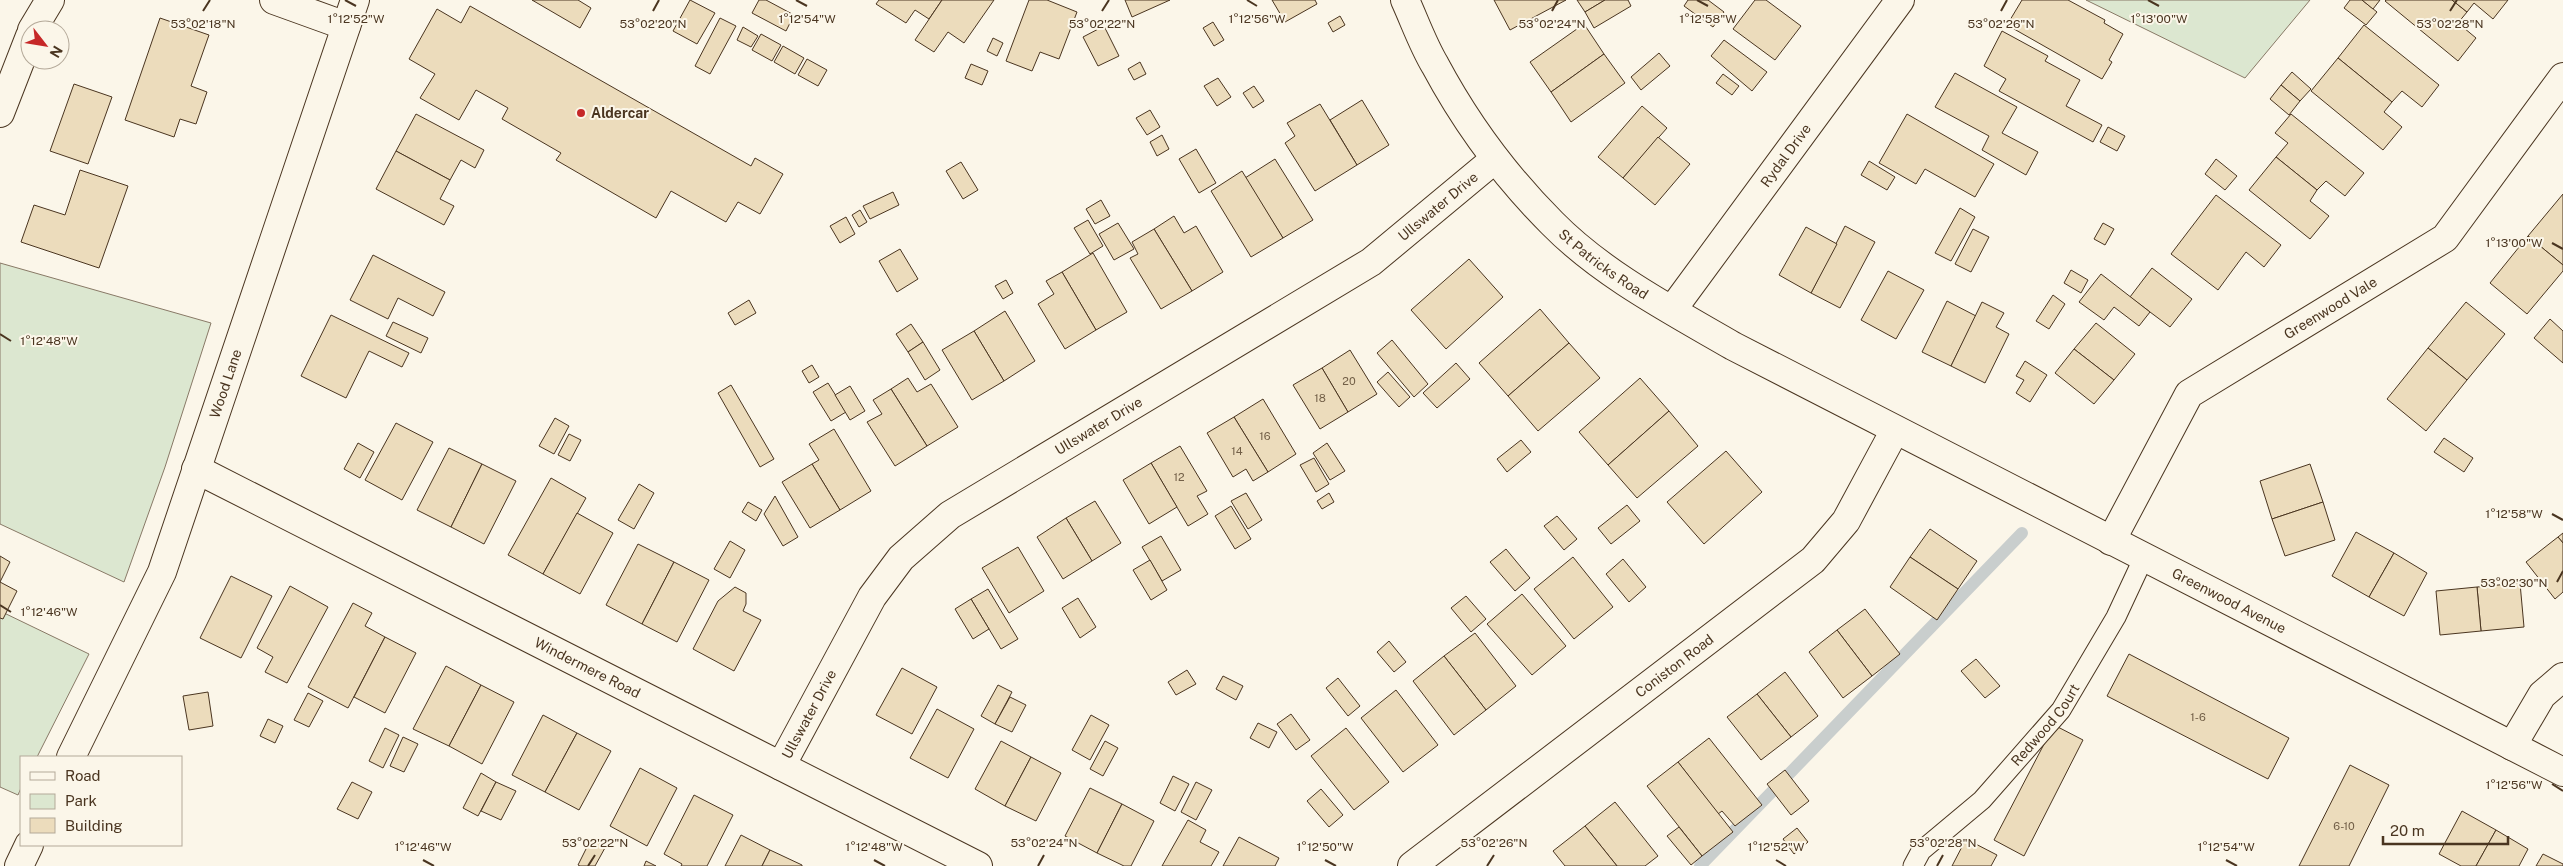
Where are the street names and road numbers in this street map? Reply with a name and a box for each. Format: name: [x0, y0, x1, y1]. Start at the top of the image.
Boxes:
street label: Rydal Drive: [1757, 121, 1814, 190]
street label: Ullswater Drive: [1395, 169, 1481, 244]
street label: St Patricks Road: [1555, 226, 1651, 303]
street label: Greenwood Vale: [2281, 273, 2380, 342]
street label: Wood Lane: [206, 347, 245, 420]
street label: Ullswater Drive: [1052, 393, 1145, 458]
street label: Greenwood Avenue: [2169, 565, 2289, 636]
street label: Coniston Road: [1632, 631, 1717, 701]
street label: Windermere Road: [532, 634, 643, 701]
street label: Ullswater Drive: [779, 667, 839, 761]
street label: Redwood Court: [2008, 681, 2083, 769]

